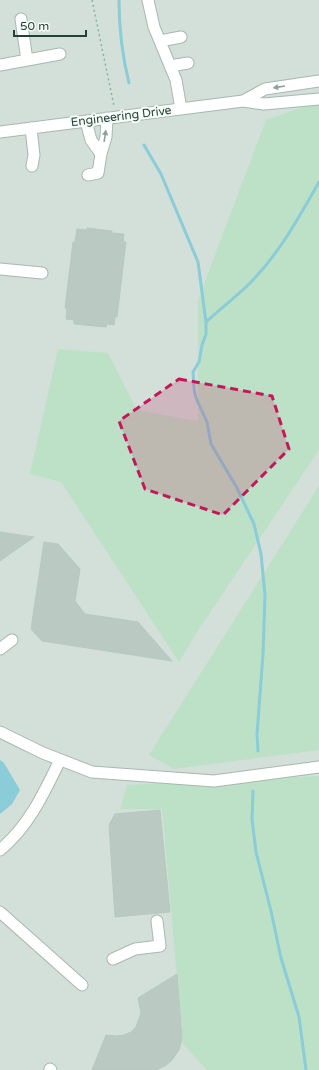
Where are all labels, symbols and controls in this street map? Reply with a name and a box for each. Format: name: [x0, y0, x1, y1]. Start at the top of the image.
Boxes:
scale bar: [14, 12, 86, 38]
text: 50 m: [20, 19, 49, 33]
one-way arrow: [273, 84, 285, 90]
street label: Engineering Drive: [70, 103, 172, 129]
one-way arrow: [102, 130, 108, 142]

